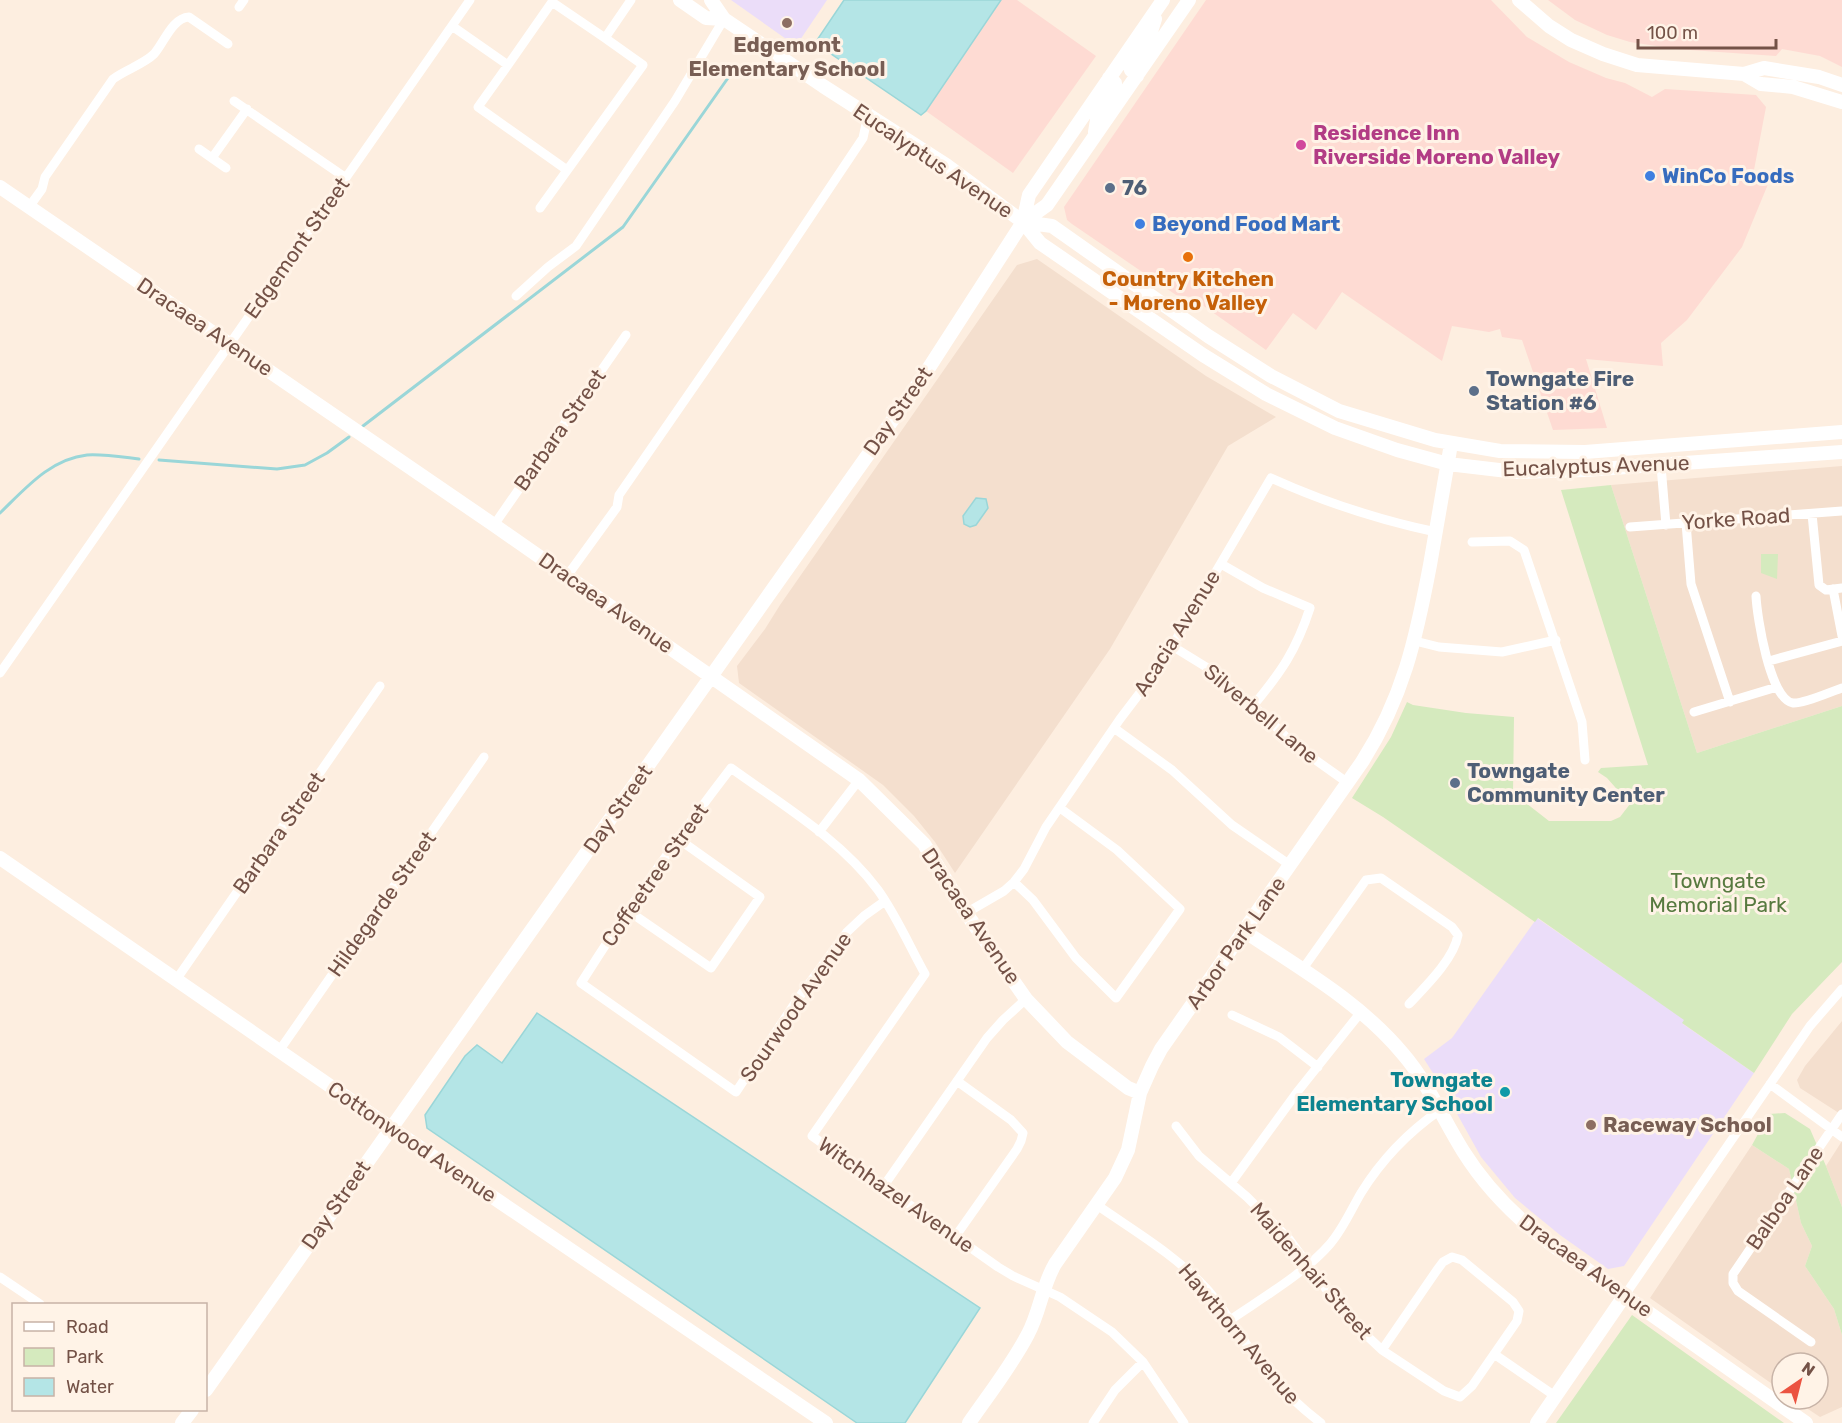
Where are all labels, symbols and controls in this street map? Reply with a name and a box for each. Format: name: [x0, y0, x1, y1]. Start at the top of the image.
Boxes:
scale bar: [1638, 12, 1776, 50]
marker: Edgemont Elementary School: [780, 16, 794, 30]
text: 100 m: [1647, 22, 1698, 44]
place label: Edgemont Elementary School: [689, 32, 885, 81]
street label: Eucalyptus Avenue: [849, 98, 1018, 223]
place label: Residence Inn Riverside Moreno Valley: [1313, 120, 1561, 169]
marker: Residence Inn Riverside Moreno Valley: [1294, 138, 1308, 152]
place label: WinCo Foods: [1662, 163, 1794, 188]
marker: WinCo Foods: [1643, 169, 1657, 183]
street label: Edgemont Street: [239, 172, 355, 323]
place label: 76: [1122, 175, 1147, 200]
marker: 76: [1103, 181, 1117, 195]
place label: Beyond Food Mart: [1152, 211, 1340, 236]
marker: Beyond Food Mart: [1133, 217, 1147, 231]
marker: Country Kitchen - Moreno Valley: [1181, 250, 1195, 264]
place label: Country Kitchen - Moreno Valley: [1102, 266, 1274, 315]
street label: Dracaea Avenue: [133, 272, 278, 381]
street label: Day Street: [858, 361, 937, 460]
street label: Barbara Street: [508, 364, 611, 495]
place label: Towngate Fire Station #6: [1486, 366, 1634, 415]
marker: Towngate Fire Station #6: [1467, 384, 1481, 398]
street label: Eucalyptus Avenue: [1502, 450, 1690, 481]
street label: Yorke Road: [1681, 502, 1791, 535]
street label: Dracaea Avenue: [534, 547, 678, 658]
street label: Acacia Avenue: [1128, 565, 1225, 700]
street label: Silverbell Lane: [1199, 658, 1324, 769]
place label: Towngate Community Center: [1467, 758, 1665, 807]
street label: Day Street: [578, 759, 657, 858]
street label: Barbara Street: [227, 767, 330, 898]
marker: Towngate Community Center: [1448, 776, 1462, 790]
street label: Coffeetree Street: [596, 798, 713, 951]
street label: Hildegarde Street: [322, 826, 441, 981]
street label: Dracaea Avenue: [917, 843, 1026, 988]
park label: Towngate Memorial Park: [1649, 868, 1787, 917]
street label: Arbor Park Lane: [1181, 872, 1291, 1014]
street label: Sourwood Avenue: [735, 927, 857, 1086]
place label: Towngate Elementary School: [1296, 1067, 1493, 1116]
street label: Cottonwood Avenue: [323, 1076, 501, 1207]
marker: Towngate Elementary School: [1498, 1085, 1512, 1099]
place label: Raceway School: [1603, 1112, 1772, 1137]
marker: Raceway School: [1584, 1118, 1598, 1132]
street label: Witchhazel Avenue: [814, 1131, 979, 1258]
street label: Balboa Lane: [1741, 1141, 1828, 1254]
street label: Day Street: [296, 1155, 375, 1254]
street label: Maidenhair Street: [1245, 1197, 1378, 1344]
street label: Dracaea Avenue: [1515, 1209, 1658, 1322]
street label: Hawthorn Avenue: [1173, 1259, 1305, 1409]
legend: [12, 1303, 207, 1411]
text: Road: [66, 1316, 109, 1338]
text: Park: [66, 1346, 104, 1368]
north arrow: [1770, 1351, 1830, 1411]
text: N: [1798, 1358, 1818, 1380]
text: Water: [66, 1376, 114, 1398]

